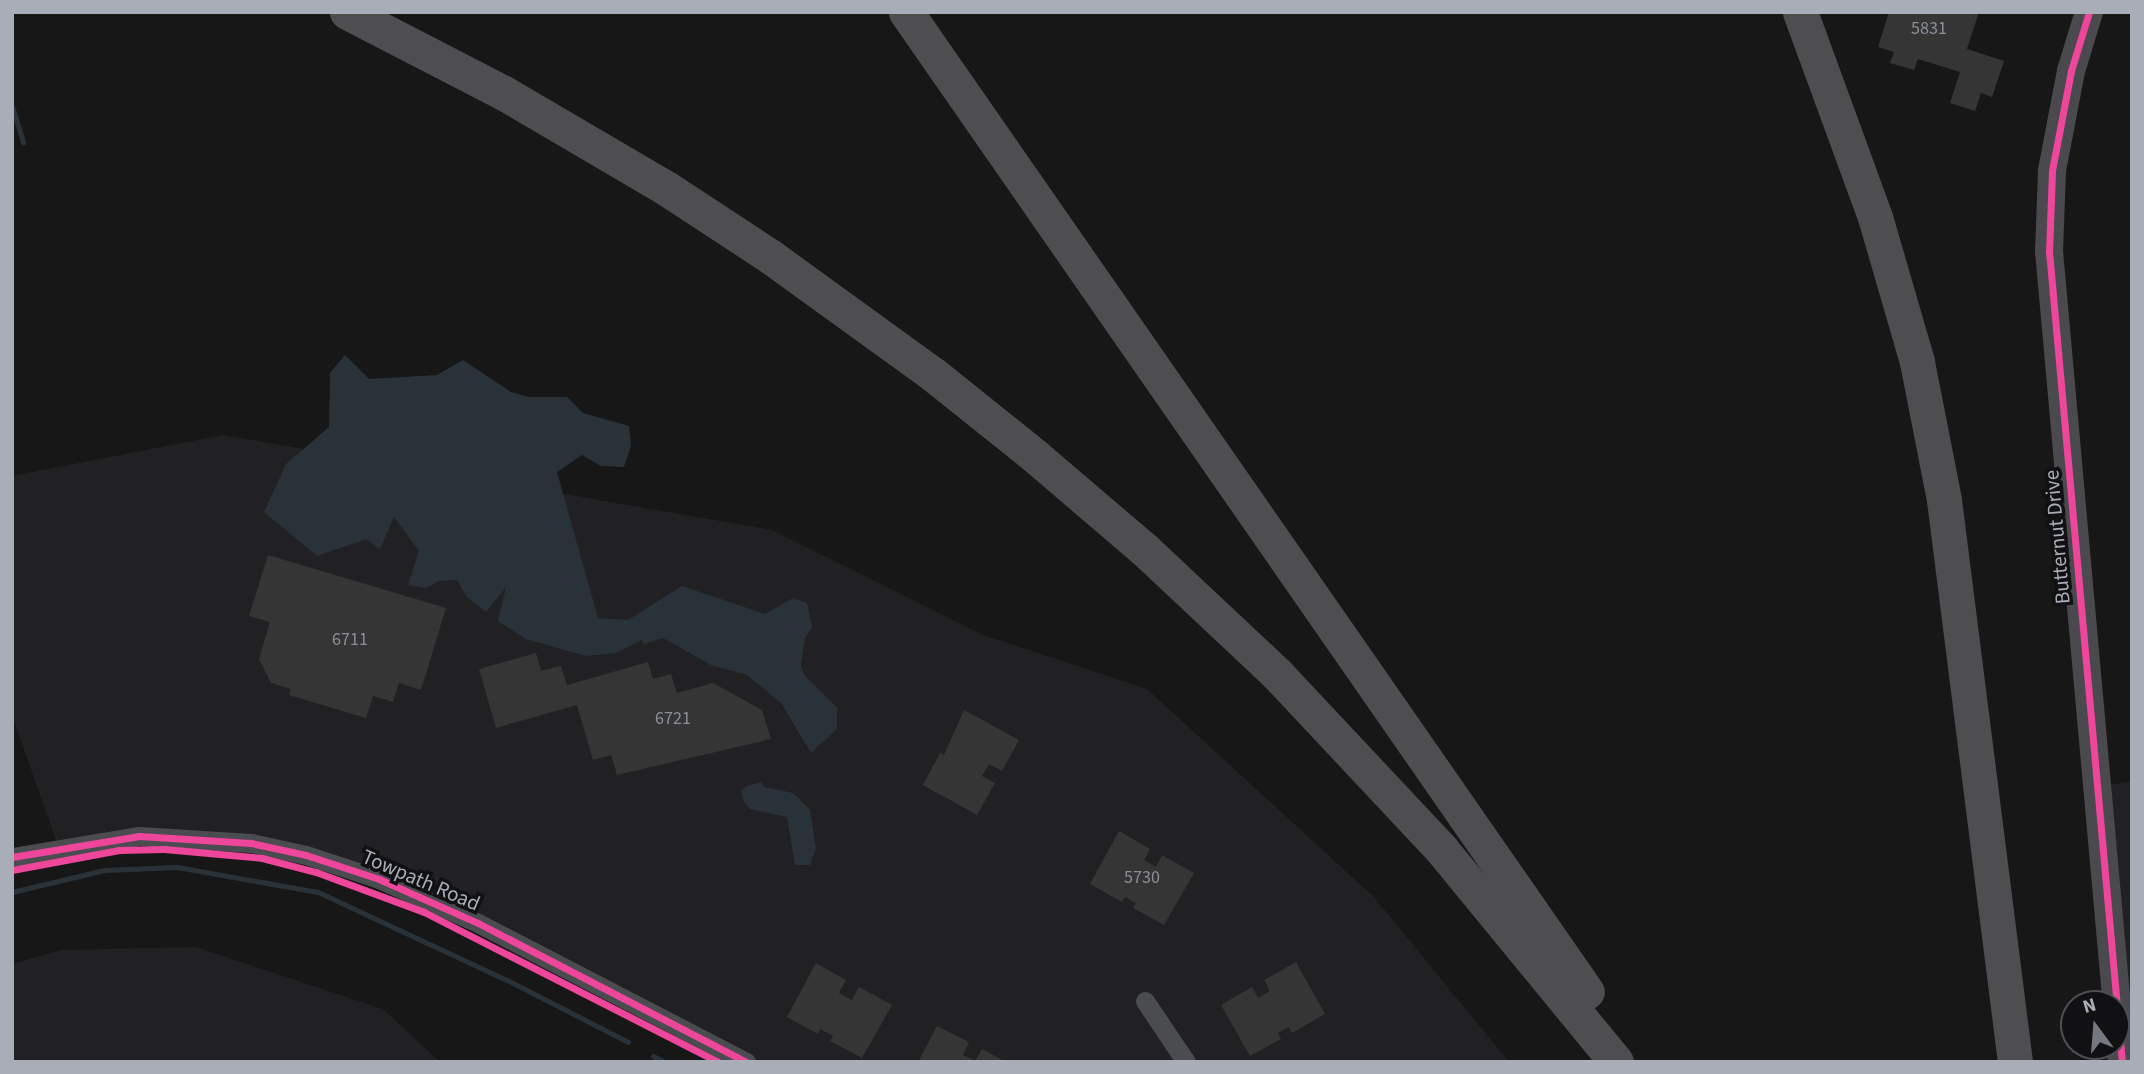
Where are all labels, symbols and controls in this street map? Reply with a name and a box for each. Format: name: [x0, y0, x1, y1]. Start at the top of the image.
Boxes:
house number: 5831: [1911, 18, 1947, 40]
street label: Butternut Drive: [2039, 469, 2075, 605]
house number: 6711: [332, 629, 368, 651]
house number: 6721: [655, 708, 691, 730]
street label: Towpath Road: [358, 844, 484, 916]
house number: 5730: [1124, 867, 1160, 889]
north arrow: [2060, 990, 2130, 1060]
text: N: [2080, 992, 2099, 1021]

